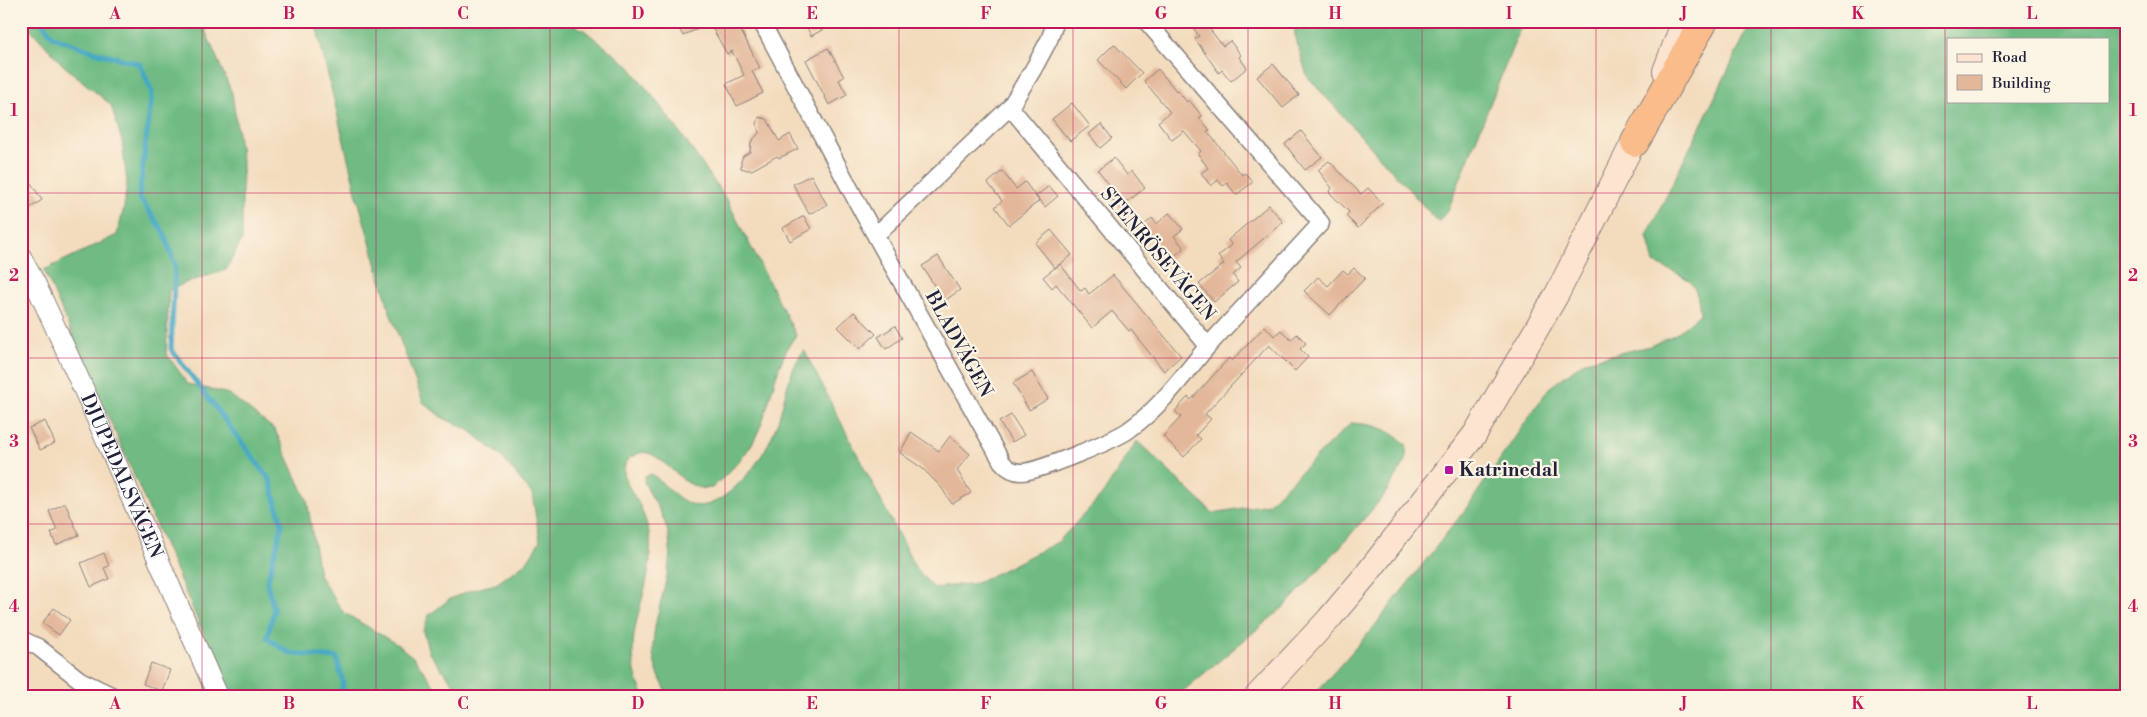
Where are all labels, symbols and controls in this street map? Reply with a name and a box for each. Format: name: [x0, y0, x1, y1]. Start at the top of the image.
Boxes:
text: A: [108, 4, 121, 24]
text: B: [283, 4, 295, 24]
text: C: [457, 4, 469, 24]
text: D: [632, 4, 645, 24]
text: E: [806, 4, 818, 24]
text: F: [980, 4, 992, 24]
text: G: [1155, 4, 1168, 24]
text: H: [1328, 4, 1342, 24]
text: I: [1506, 4, 1512, 24]
text: J: [1679, 4, 1687, 24]
text: K: [1852, 4, 1866, 24]
text: L: [2027, 4, 2038, 24]
legend: [1947, 38, 2110, 102]
text: Road: [1992, 48, 2027, 67]
text: Building: [1991, 74, 2051, 93]
text: 1: [10, 101, 18, 121]
text: 1: [2129, 101, 2137, 121]
street label: STENRÖSEVÄGEN: [1095, 182, 1222, 326]
text: 2: [9, 266, 19, 286]
text: 2: [2128, 266, 2138, 286]
street label: BLADVÄGEN: [919, 285, 999, 401]
street label: DJUPEDALSVÄGEN: [75, 390, 168, 562]
text: 3: [9, 432, 19, 452]
text: 3: [2128, 432, 2138, 452]
place label: Katrinedal: [1459, 458, 1558, 482]
marker: Katrinedal: [1443, 464, 1455, 476]
text: 4: [9, 597, 20, 617]
text: 4: [2128, 597, 2139, 617]
text: A: [108, 694, 121, 714]
text: B: [283, 694, 295, 714]
text: C: [457, 694, 469, 714]
text: D: [632, 694, 645, 714]
text: E: [806, 694, 818, 714]
text: F: [980, 694, 992, 714]
text: G: [1155, 694, 1168, 714]
text: H: [1328, 694, 1342, 714]
text: I: [1506, 694, 1512, 714]
text: J: [1679, 694, 1687, 714]
text: K: [1852, 694, 1866, 714]
text: L: [2027, 694, 2038, 714]

